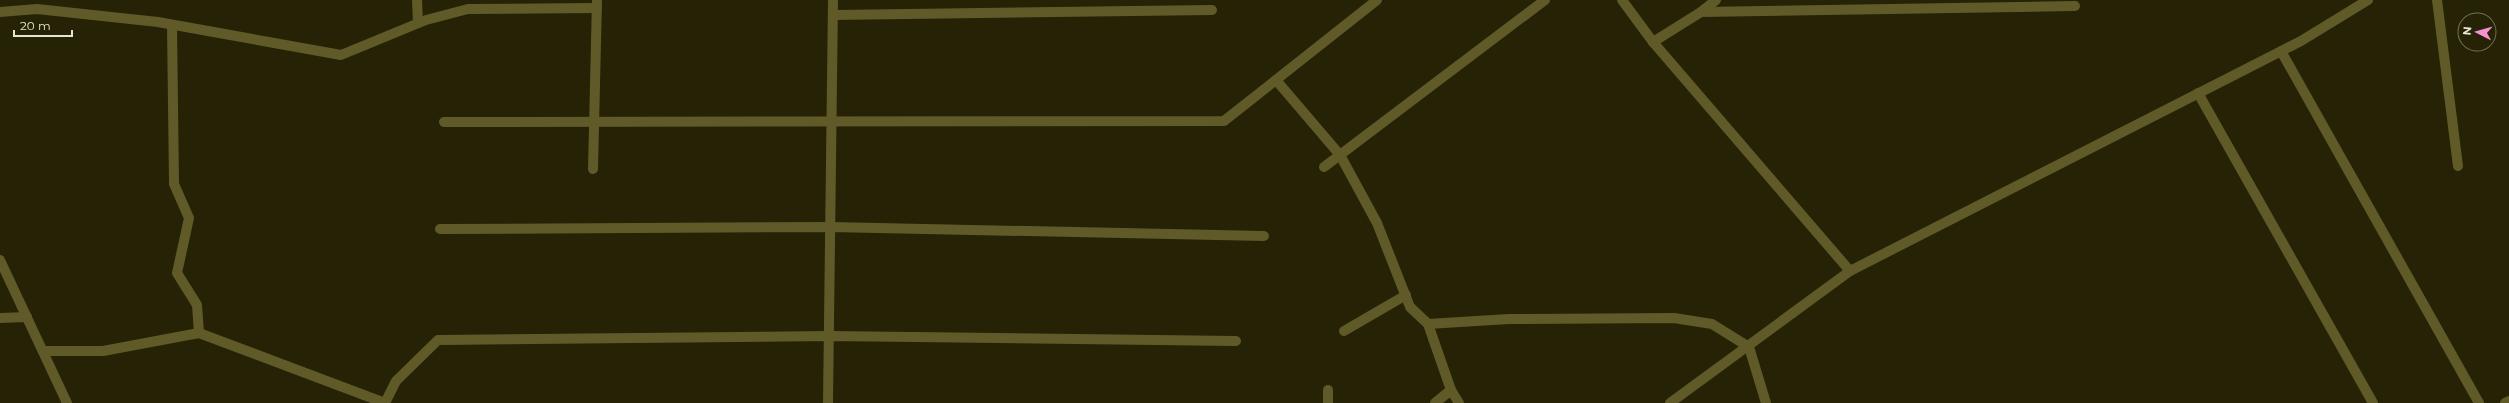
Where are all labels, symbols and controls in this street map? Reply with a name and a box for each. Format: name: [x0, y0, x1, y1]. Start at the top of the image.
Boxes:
scale bar: [14, 12, 72, 38]
north arrow: [2457, 12, 2497, 52]
text: 20 m: [20, 18, 51, 33]
text: N: [2460, 26, 2474, 36]

